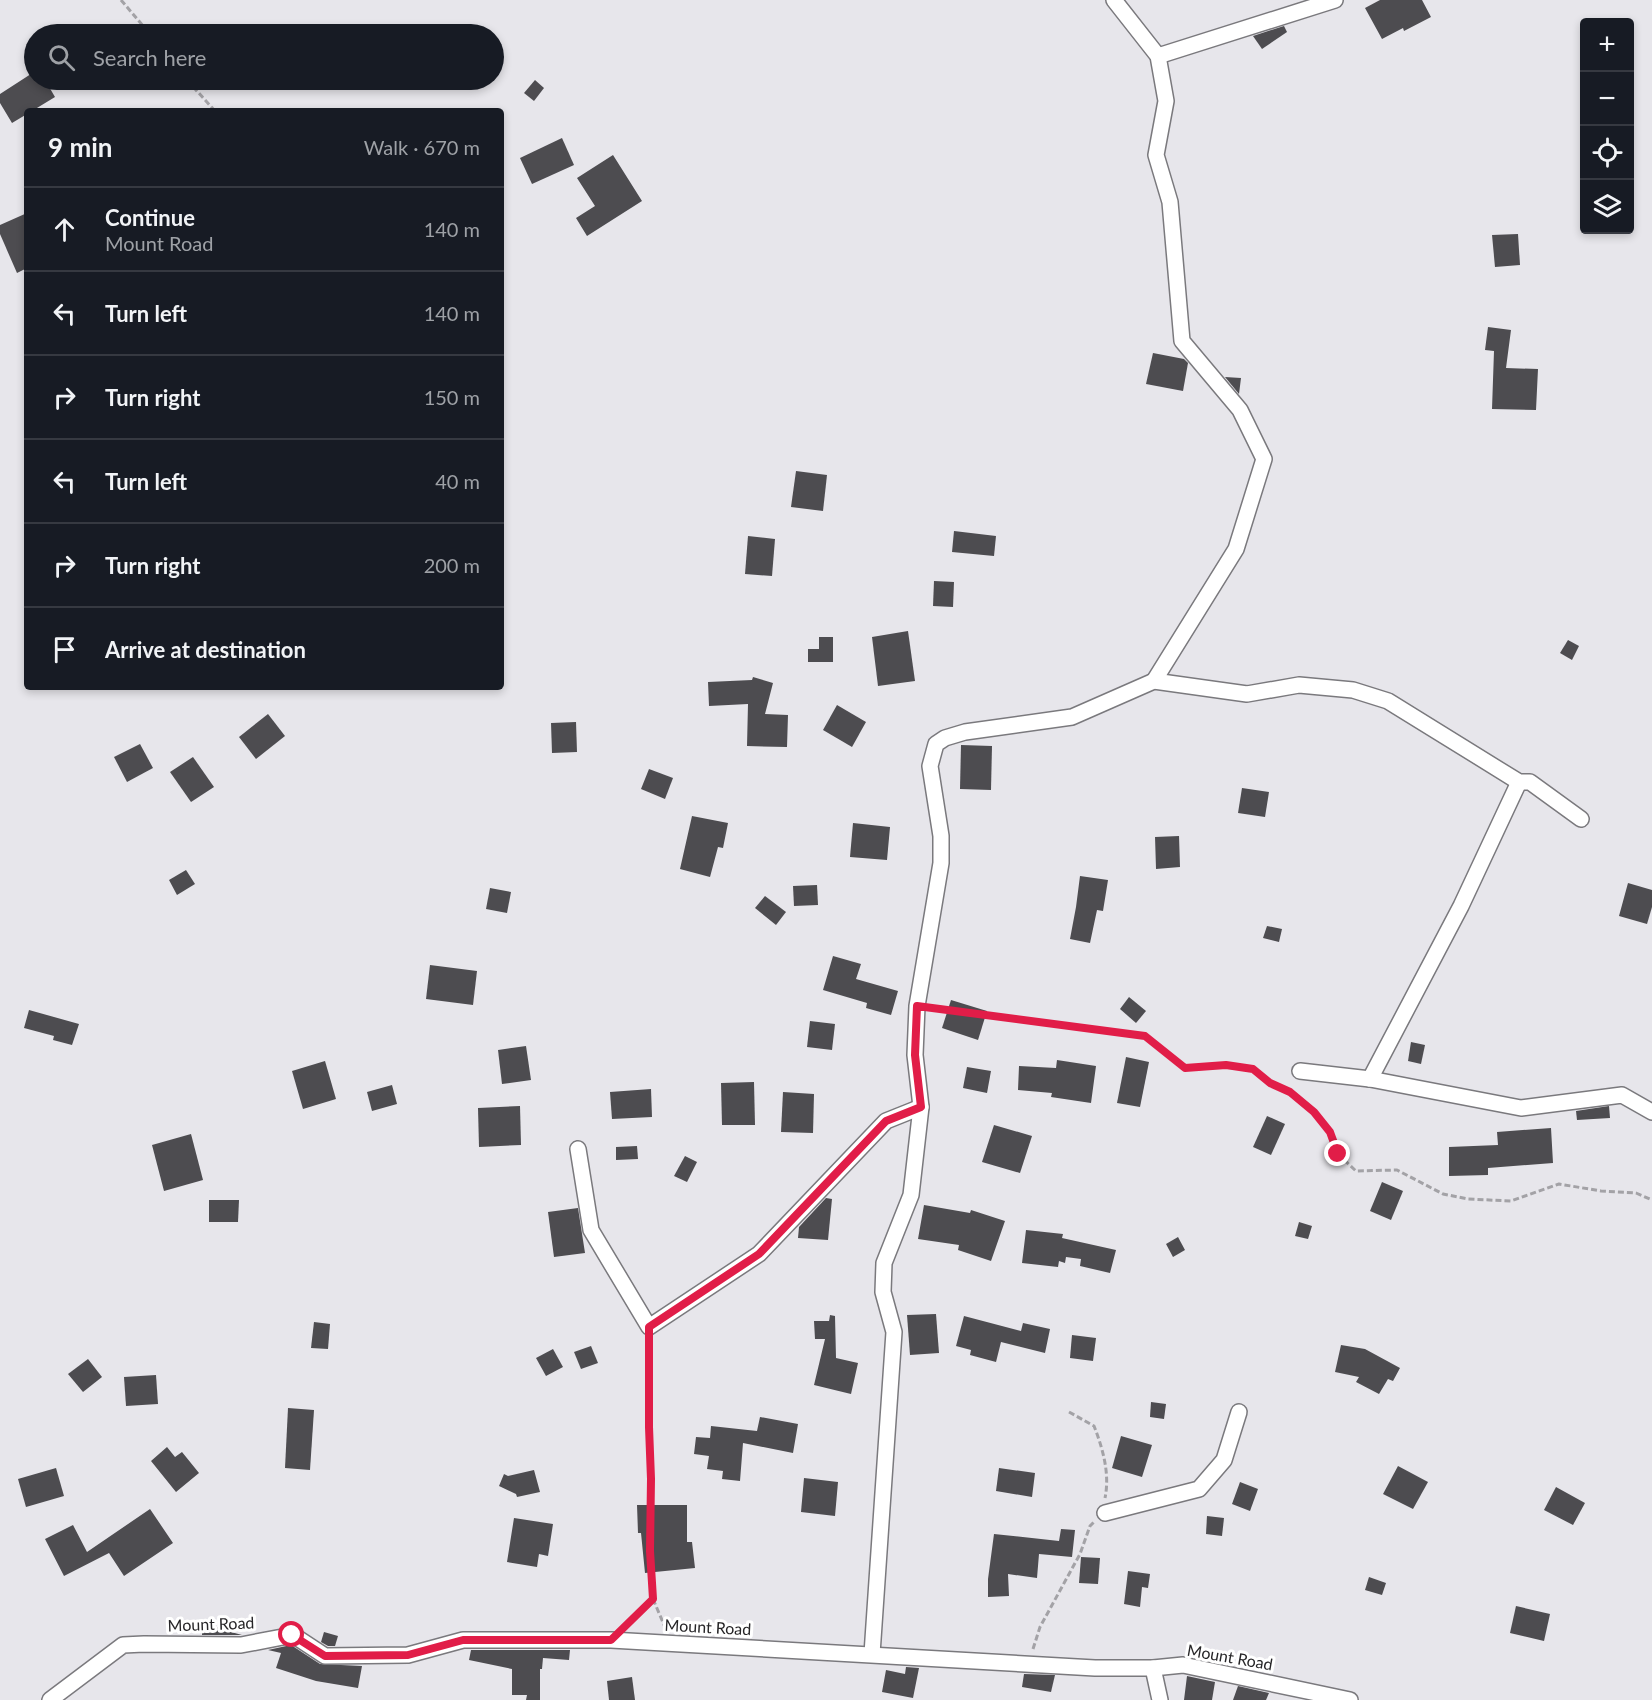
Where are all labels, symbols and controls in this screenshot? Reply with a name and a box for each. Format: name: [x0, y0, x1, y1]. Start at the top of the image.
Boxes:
map controls: [1580, 18, 1634, 234]
button: +: [1580, 18, 1634, 72]
search box: [24, 24, 504, 90]
icon: search: [45, 41, 78, 74]
text: Search here: [93, 44, 206, 71]
button: −: [1580, 72, 1634, 126]
button: locate: [1580, 126, 1634, 180]
text: 9 min: [48, 131, 112, 163]
text: Walk · 670 m: [364, 135, 480, 159]
button: layers: [1580, 180, 1634, 234]
text: Continue: [105, 204, 195, 231]
icon: ahead: [48, 213, 81, 246]
text: 140 m: [424, 217, 480, 241]
text: Mount Road: [105, 231, 213, 255]
icon: left: [48, 297, 81, 330]
text: Turn left: [105, 300, 187, 327]
text: 140 m: [424, 301, 480, 325]
icon: right: [48, 381, 81, 414]
text: Turn right: [105, 384, 200, 411]
text: 150 m: [424, 385, 480, 409]
icon: left: [48, 465, 81, 498]
text: Turn left: [105, 468, 187, 495]
text: 40 m: [435, 469, 480, 493]
icon: right: [48, 549, 81, 582]
text: Turn right: [105, 552, 200, 579]
text: 200 m: [424, 553, 480, 577]
icon: arrive: [48, 633, 81, 666]
text: Arrive at destination: [105, 636, 306, 663]
route end: [1324, 1140, 1350, 1166]
street label: Mount Road: [167, 1612, 255, 1635]
street label: Mount Road: [664, 1615, 752, 1638]
route start: [278, 1621, 304, 1647]
street label: Mount Road: [1186, 1640, 1274, 1673]

